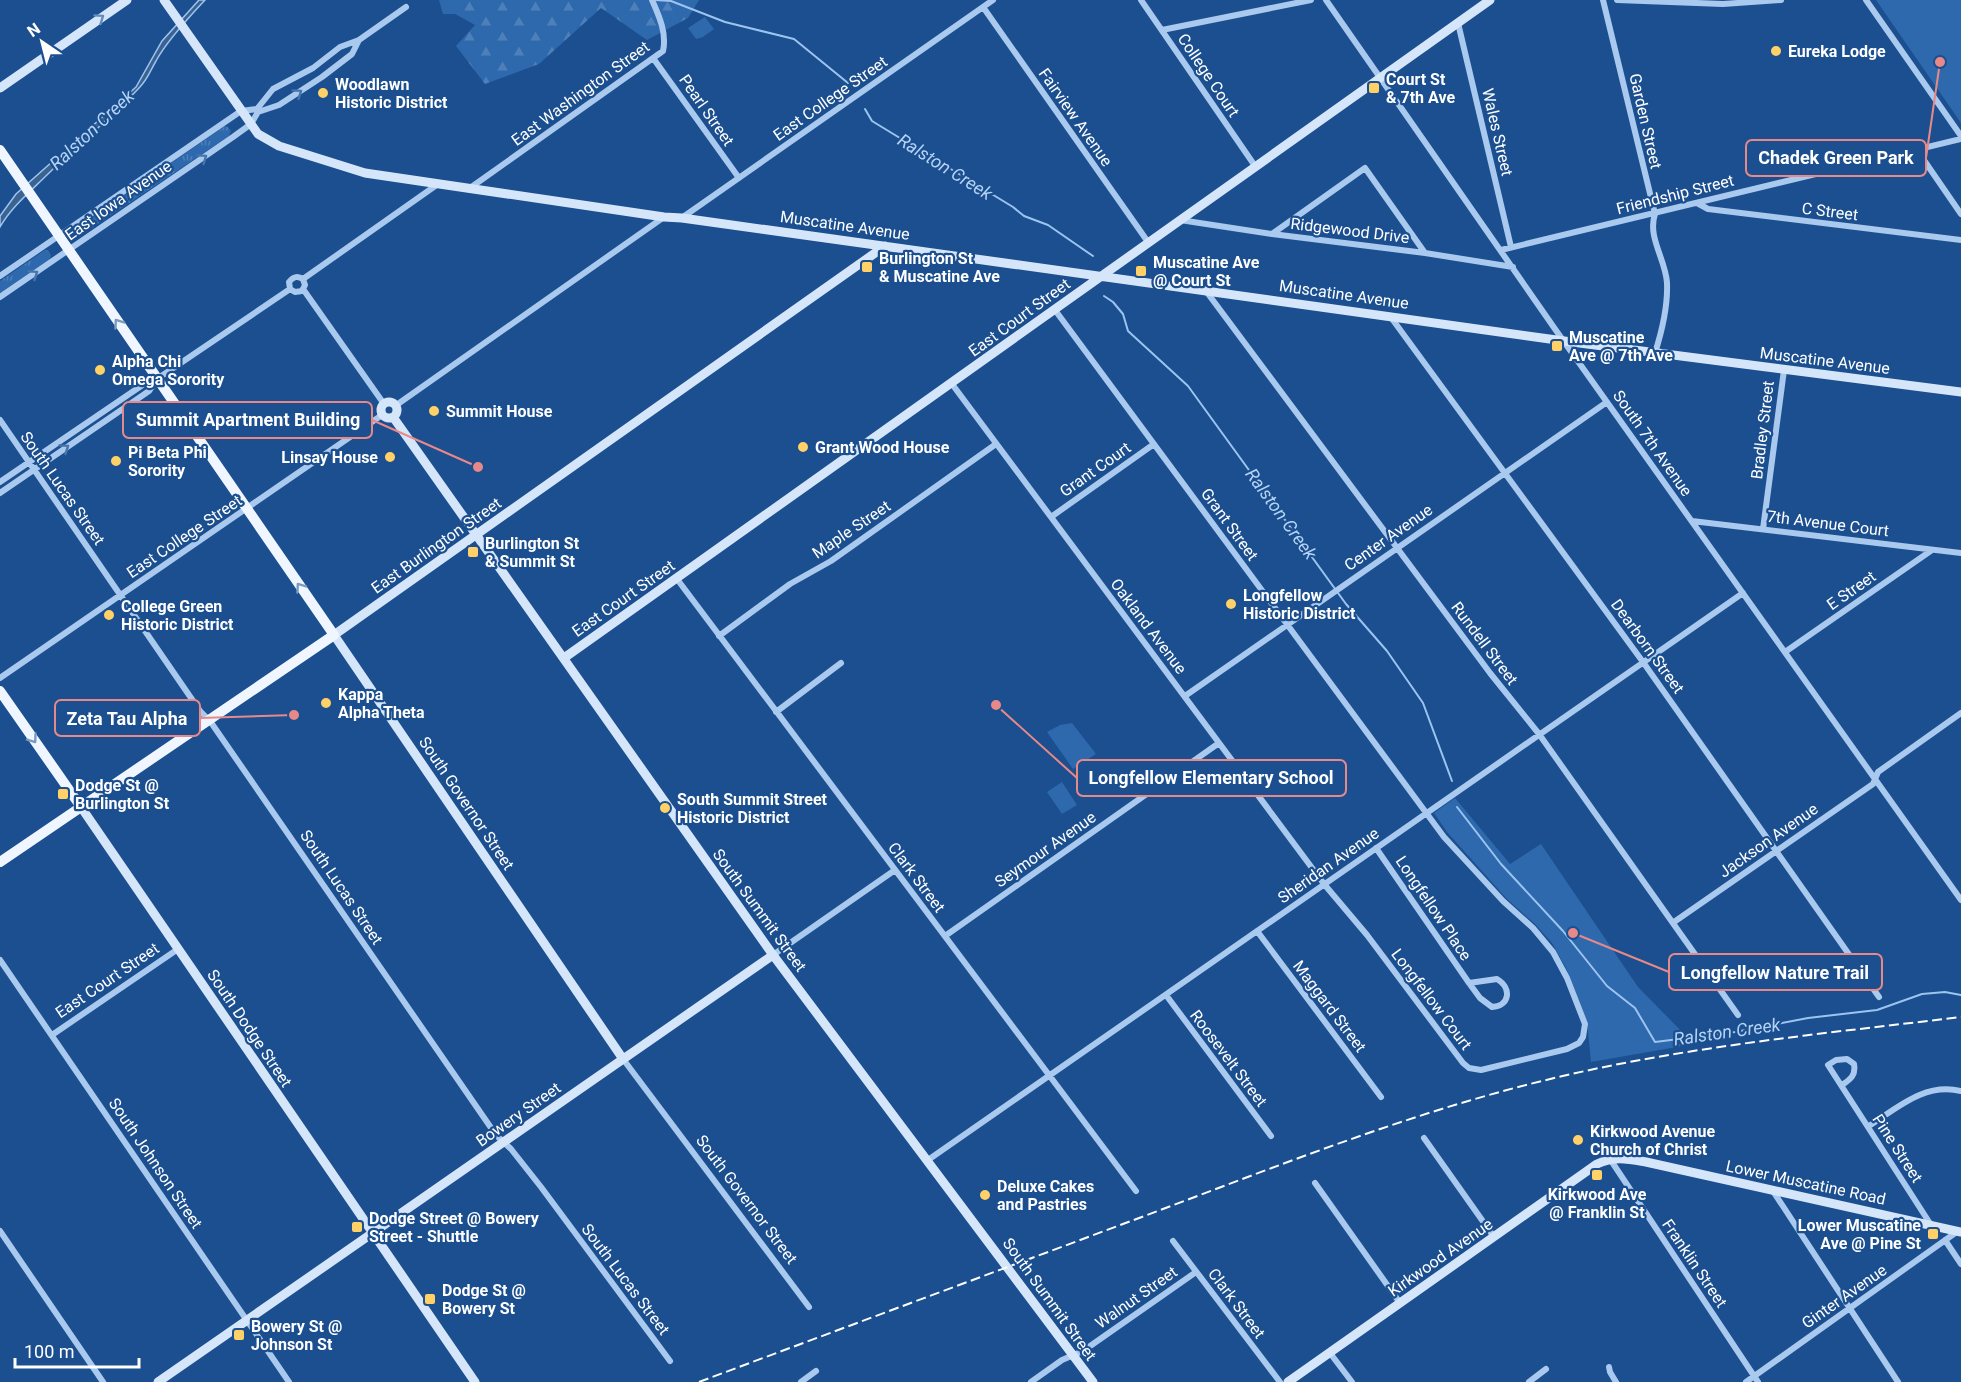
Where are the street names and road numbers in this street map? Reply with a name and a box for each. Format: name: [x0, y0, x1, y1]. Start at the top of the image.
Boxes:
street label: College Court: [1174, 30, 1243, 121]
street label: East Washington Street: [508, 37, 653, 150]
street label: East College Street: [770, 52, 891, 145]
street label: Fairview Avenue: [1035, 65, 1116, 170]
street label: Pearl Street: [675, 71, 738, 150]
street label: Garden Street: [1625, 72, 1666, 171]
street label: Wales Street: [1478, 86, 1517, 178]
street label: East Iowa Avenue: [61, 157, 175, 244]
street label: Friendship Street: [1614, 171, 1736, 218]
street label: C Street: [1801, 199, 1859, 224]
street label: Muscatine Avenue: [779, 207, 911, 244]
street label: Ridgewood Drive: [1289, 214, 1410, 247]
street label: East Court Street: [965, 274, 1074, 361]
street label: Muscatine Avenue: [1278, 276, 1410, 313]
street label: Muscatine Avenue: [1759, 343, 1891, 378]
street label: Bradley Street: [1747, 380, 1778, 480]
street label: South 7th Avenue: [1609, 387, 1696, 500]
street label: South Lucas Street: [16, 428, 109, 549]
street label: Grant Court: [1056, 438, 1134, 501]
street label: Grant Street: [1197, 484, 1262, 564]
street label: East College Street: [123, 491, 245, 582]
street label: East Burlington Street: [368, 493, 505, 597]
street label: Maple Street: [809, 496, 894, 563]
street label: Center Avenue: [1341, 500, 1436, 575]
street label: 7th Avenue Court: [1766, 507, 1890, 540]
street label: East Court Street: [568, 556, 678, 641]
street label: E Street: [1823, 567, 1879, 614]
street label: Oakland Avenue: [1107, 575, 1191, 678]
street label: Dearborn Street: [1607, 596, 1688, 697]
street label: Rundell Street: [1447, 598, 1522, 689]
street label: South Governor Street: [415, 733, 518, 873]
street label: Jackson Avenue: [1715, 799, 1821, 882]
street label: Seymour Avenue: [991, 807, 1100, 891]
street label: Sheridan Avenue: [1274, 824, 1382, 907]
street label: South Lucas Street: [296, 826, 387, 948]
street label: Clark Street: [884, 839, 949, 916]
street label: South Summit Street: [709, 845, 811, 975]
street label: Longfellow Place: [1392, 852, 1476, 964]
street label: East Court Street: [52, 939, 163, 1022]
street label: Longfellow Court: [1387, 945, 1476, 1054]
street label: Maggard Street: [1289, 957, 1370, 1056]
street label: South Dodge Street: [203, 966, 296, 1091]
street label: Roosevelt Street: [1186, 1006, 1271, 1110]
street label: Bowery Street: [472, 1078, 564, 1151]
street label: South Johnson Street: [105, 1094, 206, 1232]
street label: Pine Street: [1869, 1111, 1927, 1186]
street label: South Governor Street: [692, 1131, 801, 1268]
street label: Lower Muscatine Road: [1724, 1156, 1888, 1209]
street label: Kirkwood Avenue: [1384, 1214, 1496, 1300]
street label: Franklin Street: [1658, 1216, 1731, 1311]
street label: South Lucas Street: [578, 1220, 674, 1339]
street label: South Summit Street: [999, 1234, 1101, 1364]
street label: Ginter Avenue: [1798, 1260, 1890, 1333]
street label: Walnut Street: [1092, 1262, 1181, 1333]
street label: Clark Street: [1204, 1265, 1269, 1342]

